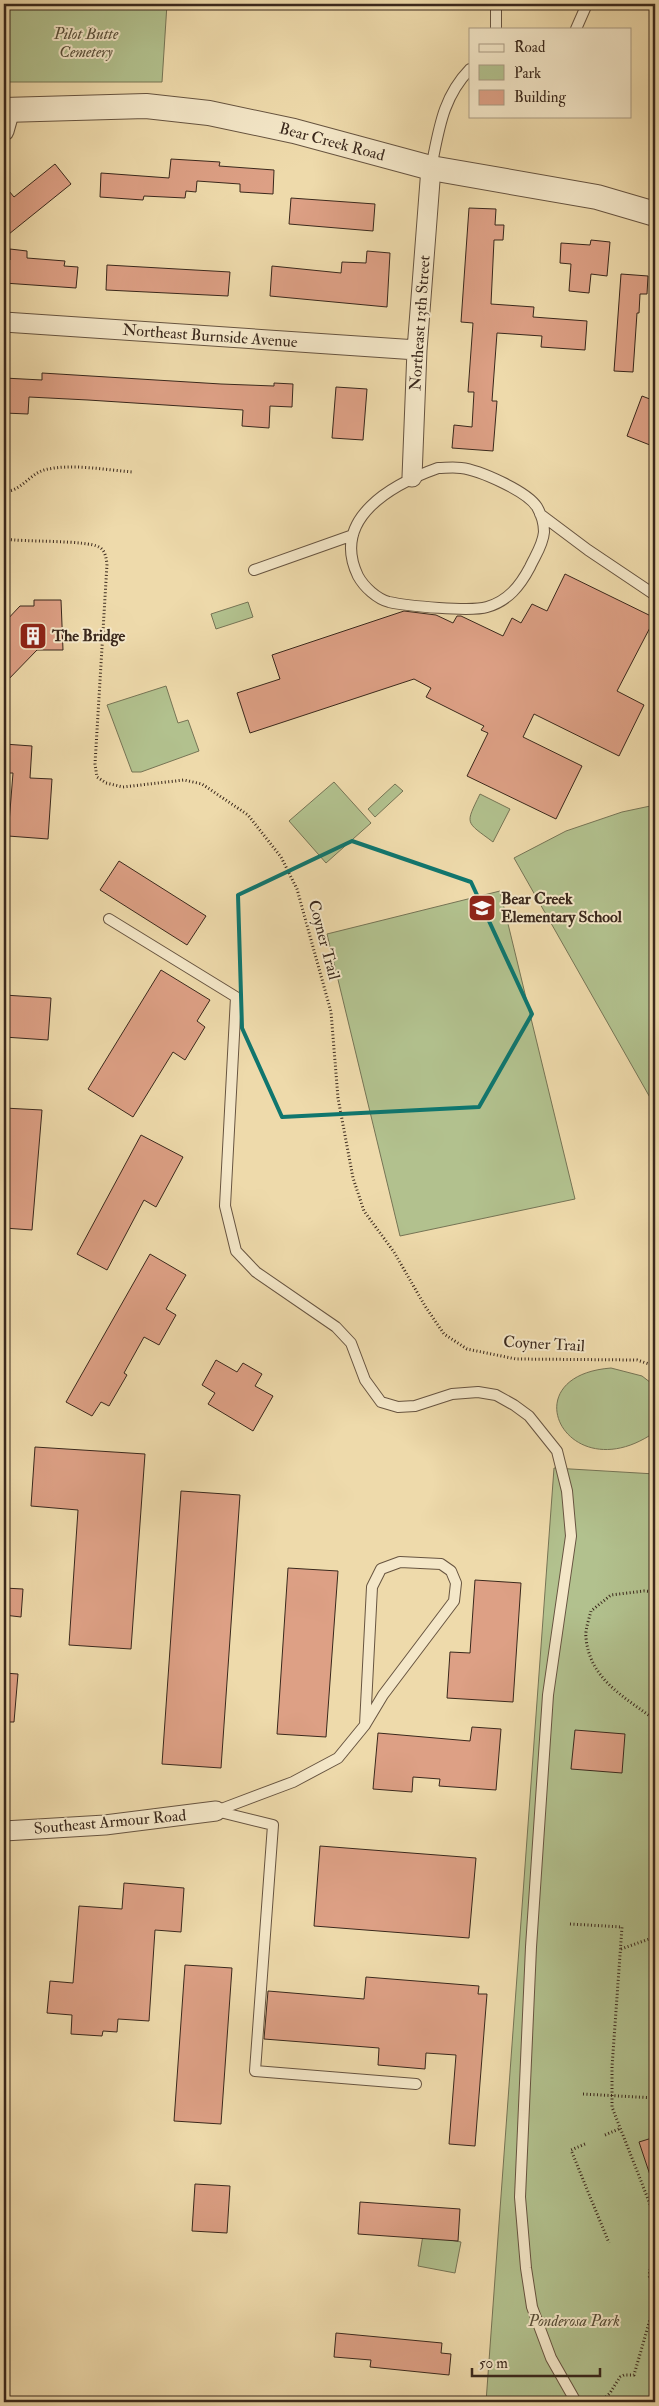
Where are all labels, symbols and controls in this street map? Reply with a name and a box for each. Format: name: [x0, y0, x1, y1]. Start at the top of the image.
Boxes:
park label: Pilot Butte Cemetery: [53, 24, 119, 62]
legend: [469, 28, 632, 118]
text: Road: [514, 38, 546, 57]
text: Park: [514, 64, 541, 83]
text: Building: [514, 88, 566, 107]
street label: Bear Creek Road: [277, 118, 387, 166]
street label: Northeast 13th Street: [405, 255, 435, 391]
street label: Northeast Burnside Avenue: [122, 320, 298, 352]
building icon: The Bridge: [18, 621, 48, 651]
place label: The Bridge: [51, 626, 126, 647]
place label: Bear Creek Elementary School: [501, 889, 623, 928]
school or university icon: Bear Creek Elementary School: [467, 893, 497, 923]
street label: Coyner Trail: [304, 898, 344, 982]
street label: Coyner Trail: [503, 1332, 585, 1356]
street label: Southeast Armour Road: [33, 1805, 187, 1839]
park label: Ponderosa Park: [527, 2311, 620, 2331]
scale bar: [472, 2346, 599, 2378]
text: 50 m: [479, 2354, 508, 2373]

